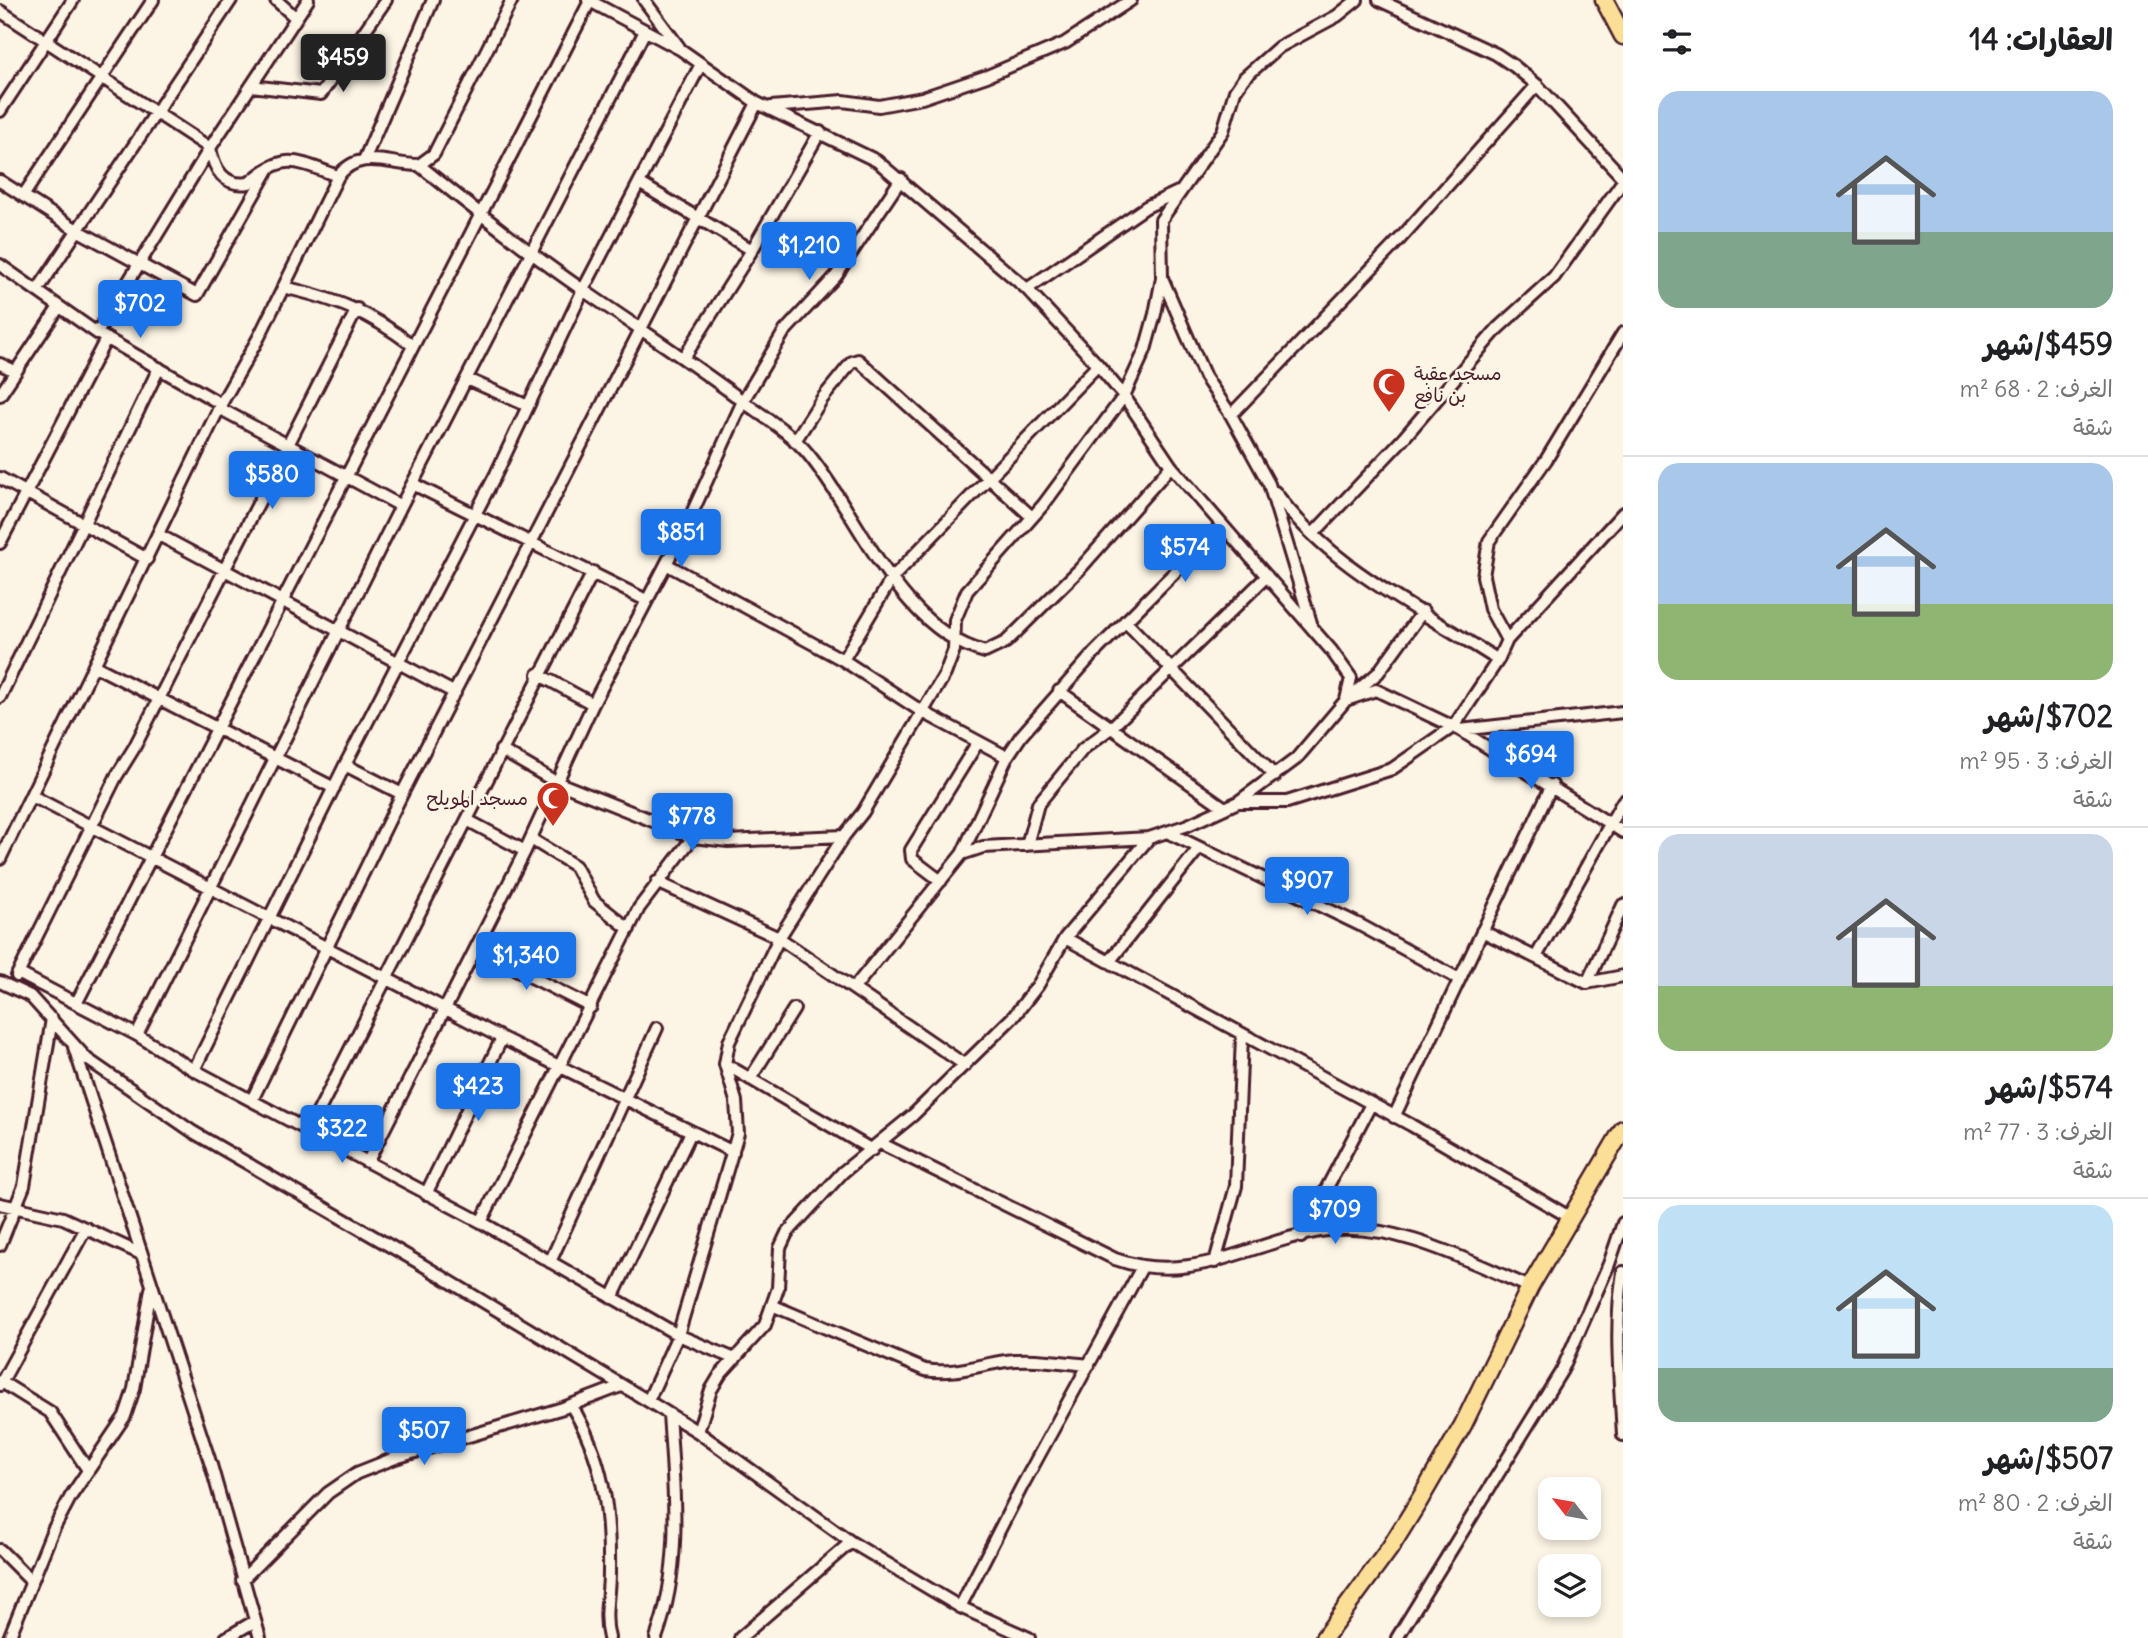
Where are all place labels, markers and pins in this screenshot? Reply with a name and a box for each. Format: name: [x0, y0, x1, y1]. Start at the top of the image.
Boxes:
pin: $459: [302, 34, 384, 94]
pin: $1,210: [752, 222, 866, 282]
pin: $702: [99, 280, 181, 340]
place label: مسجد عقبة بن نافع: [1414, 361, 1502, 409]
mosque icon: مسجد عقبة بن نافع: [1370, 365, 1408, 414]
pin: $580: [231, 452, 313, 511]
pin: $851: [640, 510, 722, 569]
pin: $574: [1144, 524, 1226, 584]
pin: $694: [1490, 732, 1572, 791]
mosque icon: مسجد المويلح: [534, 779, 572, 828]
place label: مسجد المويلح: [427, 786, 528, 811]
pin: $778: [651, 794, 733, 853]
pin: $907: [1266, 858, 1348, 917]
pin: $1,340: [469, 932, 583, 992]
pin: $423: [437, 1064, 519, 1123]
pin: $322: [301, 1106, 383, 1165]
pin: $709: [1294, 1186, 1376, 1246]
pin: $507: [383, 1408, 465, 1467]

